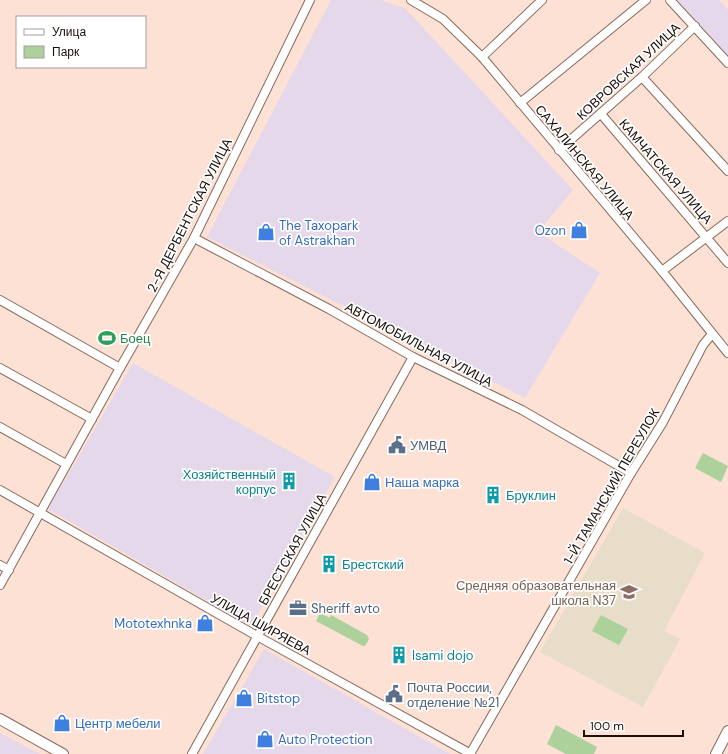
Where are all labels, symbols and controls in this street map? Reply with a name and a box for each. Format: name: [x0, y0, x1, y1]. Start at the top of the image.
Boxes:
legend: [16, 16, 146, 68]
street label: КОВРОВСКАЯ УЛИЦА: [573, 19, 684, 124]
text: Улица: [52, 24, 86, 40]
text: Парк: [52, 44, 80, 60]
street label: САХАЛИНСКАЯ УЛИЦА: [531, 101, 638, 224]
street label: КАМЧАТСКАЯ УЛИЦА: [615, 115, 716, 228]
street label: 2-Я ДЕРБЕНТСКАЯ УЛИЦА: [143, 135, 236, 295]
place label: The Taxopark of Astrakhan: [279, 217, 359, 249]
shop icon: Ozon: [569, 220, 589, 240]
shop icon: The Taxopark of Astrakhan: [256, 222, 276, 242]
place label: Ozon: [535, 222, 566, 239]
street label: АВТОМОБИЛЬНАЯ УЛИЦА: [342, 298, 496, 391]
sports icon: Боец: [97, 328, 117, 348]
place label: Боец: [120, 330, 151, 347]
street label: 1-Й ТАМАНСКИЙ ПЕРЕУЛОК: [560, 405, 663, 567]
public building icon: УМВД: [387, 435, 407, 455]
place label: УМВД: [410, 437, 446, 454]
place label: Хозяйственный корпус: [183, 466, 276, 498]
building icon: Хозяйственный корпус: [279, 471, 299, 491]
shop icon: Наша марка: [362, 472, 382, 492]
place label: Наша марка: [385, 474, 460, 491]
building icon: Бруклин: [483, 485, 503, 505]
place label: Бруклин: [506, 487, 556, 504]
street label: БРЕСТСКАЯ УЛИЦА: [255, 490, 330, 608]
building icon: Брестский: [319, 554, 339, 574]
place label: Брестский: [342, 556, 404, 573]
place label: Средняя образовательная школа N37: [456, 577, 616, 609]
school or university icon: Средняя образовательная школа N37: [619, 582, 639, 602]
street label: УЛИЦА ШИРЯЕВА: [208, 590, 314, 659]
office icon: Sheriff avto: [288, 598, 308, 618]
place label: Sheriff avto: [311, 600, 380, 617]
shop icon: Mototexhnka: [195, 613, 215, 633]
place label: Mototexhnka: [114, 615, 192, 632]
building icon: Isami dojo: [389, 645, 409, 665]
place label: Isami dojo: [412, 647, 474, 664]
place label: Почта России, отделение №21: [407, 679, 499, 711]
public building icon: Почта России, отделение №21: [384, 684, 404, 704]
shop icon: Bitstop: [234, 688, 254, 708]
place label: Bitstop: [257, 690, 300, 707]
scale bar: [584, 712, 683, 738]
shop icon: Центр мебели: [52, 713, 72, 733]
place label: Центр мебели: [75, 715, 161, 732]
text: 100 m: [590, 718, 624, 734]
shop icon: Auto Protection: [255, 729, 275, 749]
place label: Auto Protection: [278, 731, 373, 748]

